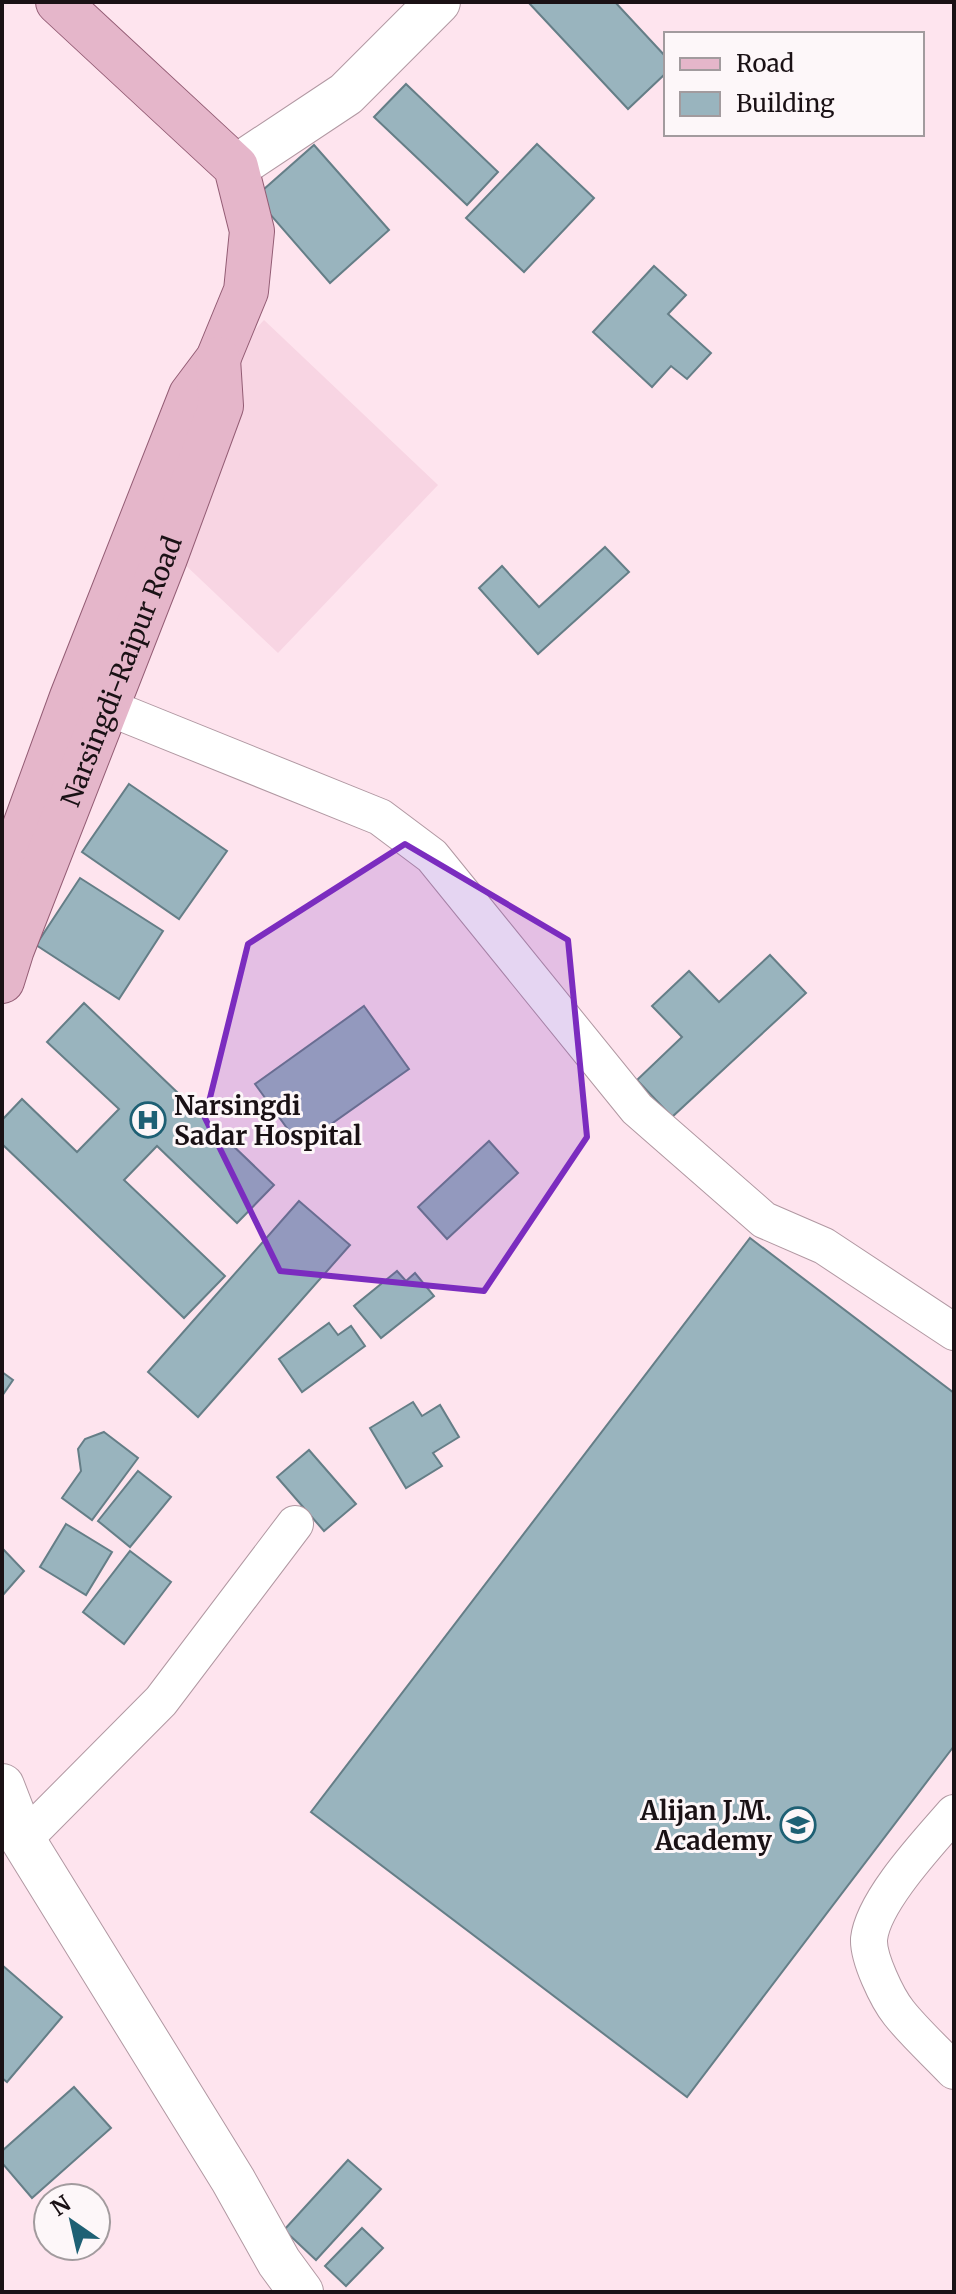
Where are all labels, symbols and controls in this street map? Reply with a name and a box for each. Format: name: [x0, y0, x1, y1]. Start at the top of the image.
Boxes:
legend: [664, 32, 924, 136]
text: Road: [736, 48, 794, 79]
text: Building: [736, 88, 835, 119]
street label: Narsingdi-Raipur Road: [53, 531, 188, 811]
place label: Narsingdi Sadar Hospital: [174, 1089, 362, 1152]
hospital icon: Narsingdi Sadar Hospital: [129, 1101, 167, 1139]
place label: Alijan J.M. Academy: [639, 1794, 773, 1857]
school or university icon: Alijan J.M. Academy: [779, 1806, 817, 1844]
north arrow: [32, 2182, 112, 2262]
text: N: [46, 2189, 76, 2222]

